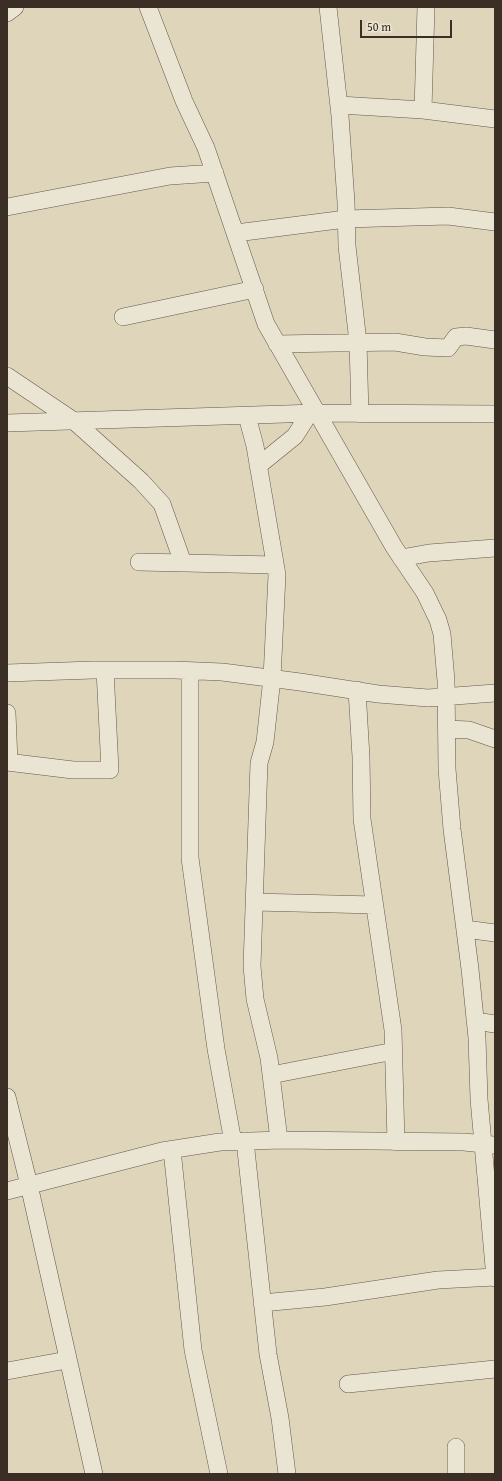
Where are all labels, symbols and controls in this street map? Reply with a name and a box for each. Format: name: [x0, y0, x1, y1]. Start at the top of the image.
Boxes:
scale bar: [362, 12, 454, 38]
text: 50 m: [367, 18, 391, 35]

